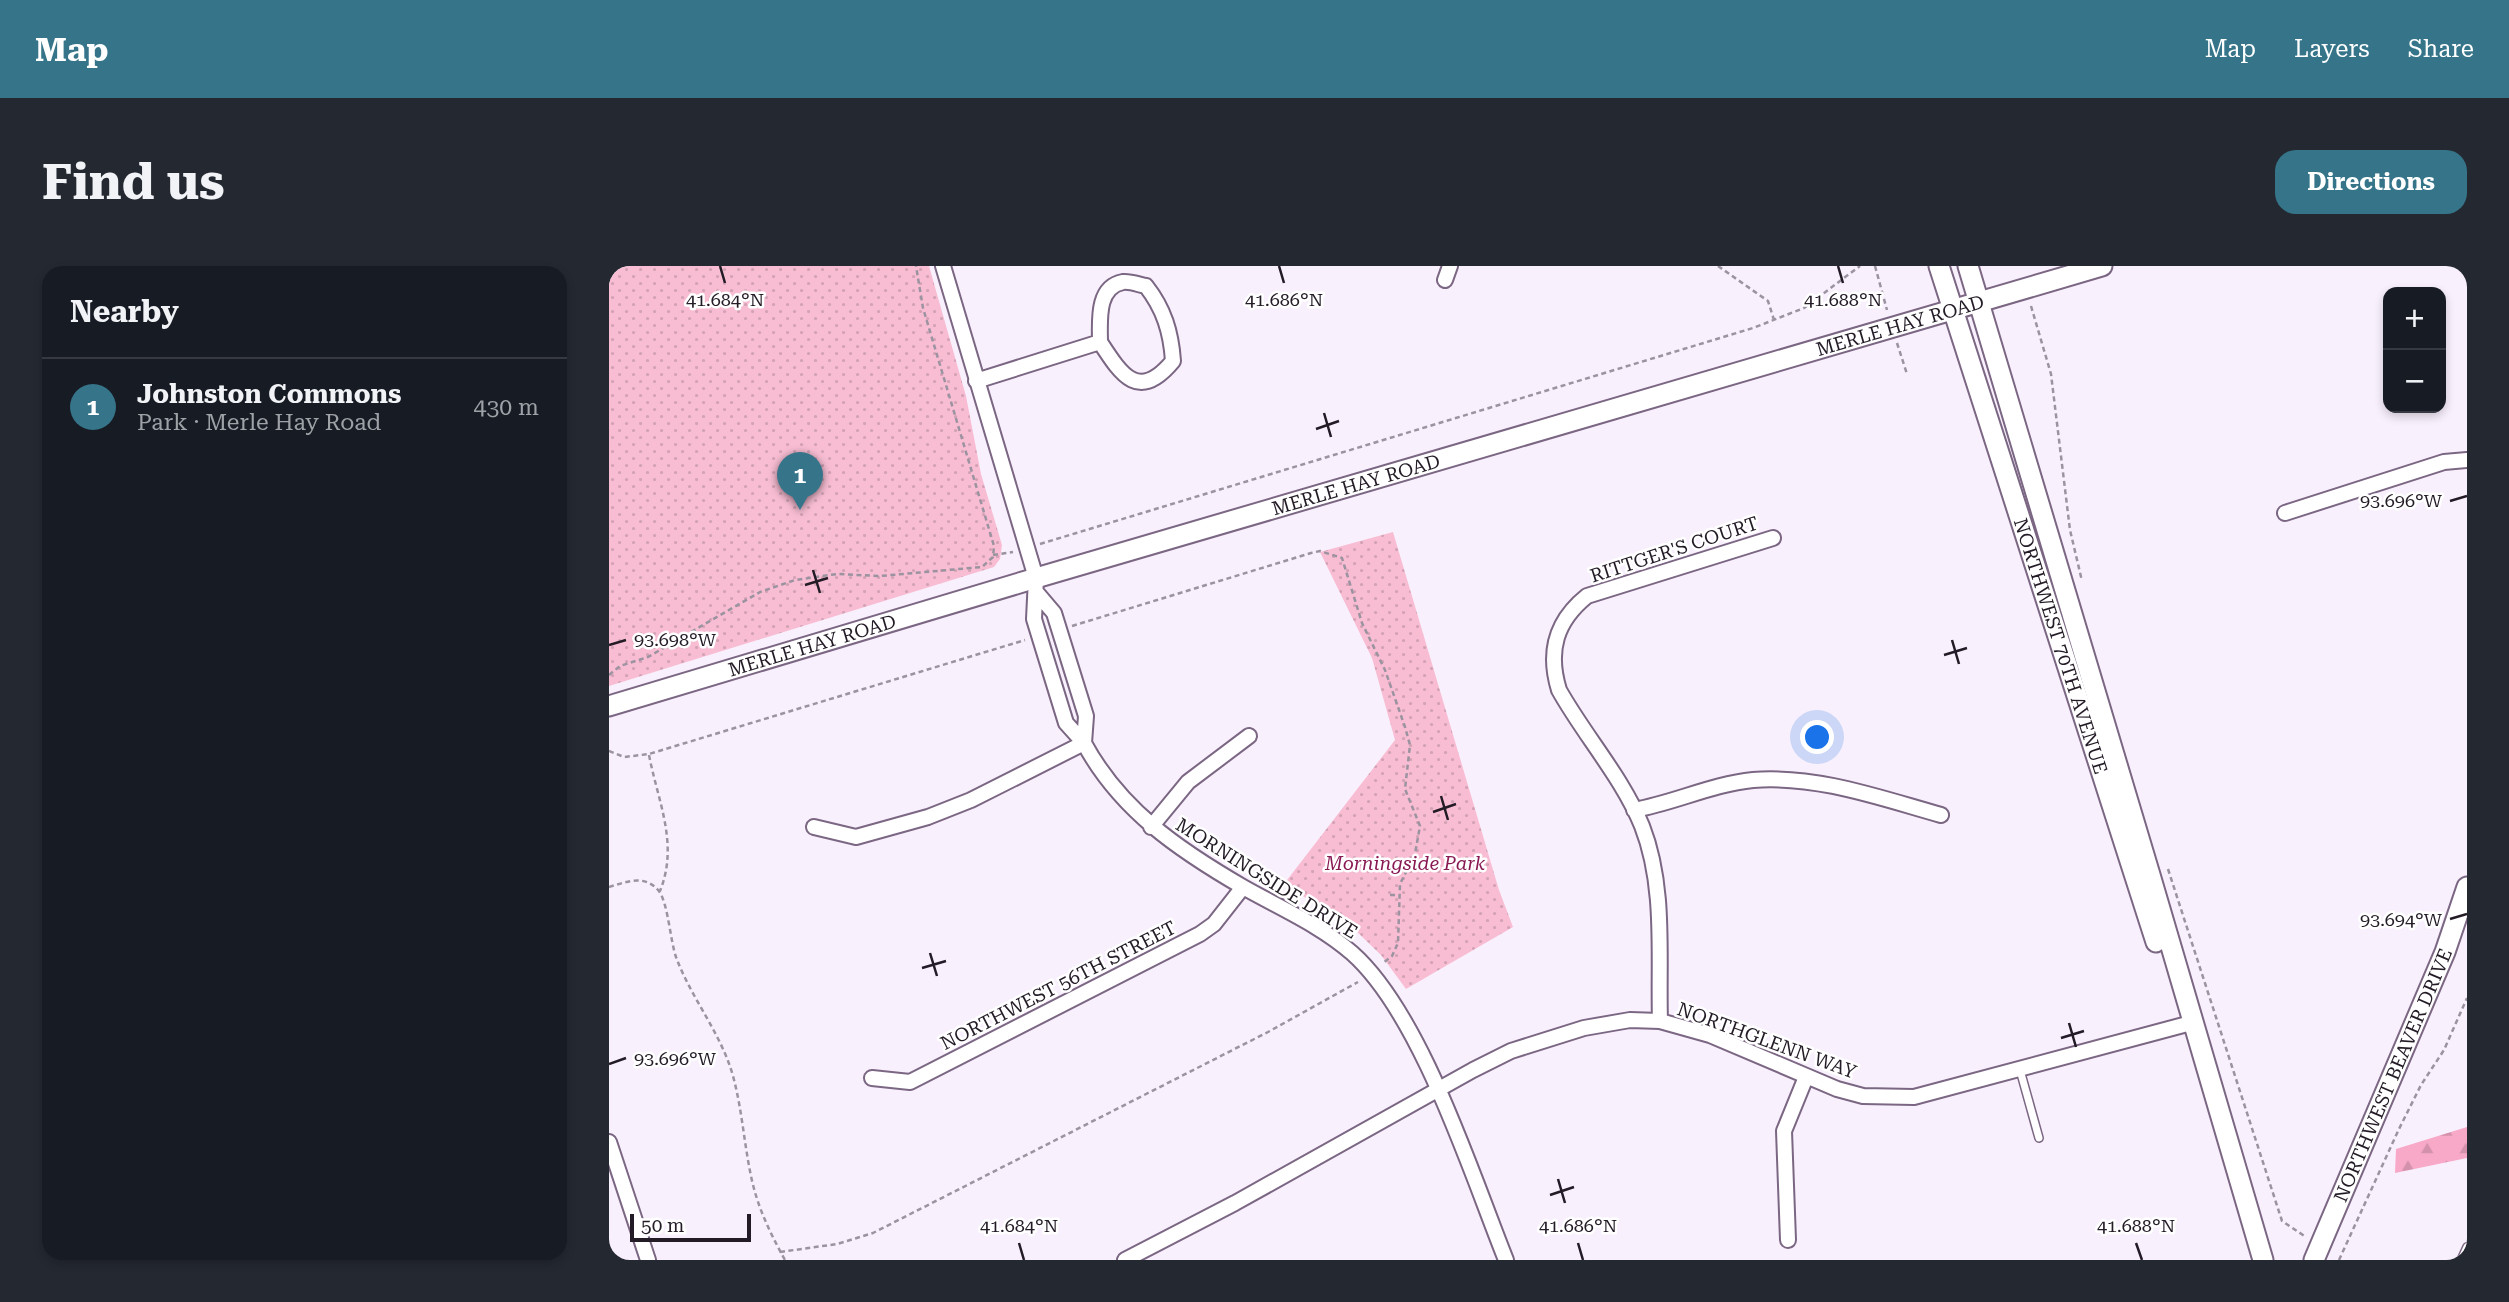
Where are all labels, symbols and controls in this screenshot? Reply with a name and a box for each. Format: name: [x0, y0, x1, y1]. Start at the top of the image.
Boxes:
text: Map: [35, 30, 109, 69]
text: Map: [2205, 35, 2256, 63]
text: Layers: [2294, 35, 2370, 63]
text: Share: [2408, 35, 2474, 63]
button: Directions: [2275, 150, 2467, 214]
text: Find us: [42, 154, 225, 211]
map controls: [2383, 287, 2446, 413]
button: +: [2383, 287, 2446, 350]
text: 41.684°N: [686, 289, 764, 310]
text: 41.686°N: [1245, 289, 1323, 310]
text: 41.688°N: [1804, 289, 1882, 310]
street label: MERLE HAY ROAD: [1813, 290, 1987, 361]
text: Nearby: [70, 294, 179, 329]
button: −: [2383, 350, 2446, 413]
text: Johnston Commons: [137, 379, 401, 409]
text: 1: [87, 394, 99, 421]
text: 430 m: [474, 394, 539, 421]
text: Park · Merle Hay Road: [137, 409, 381, 436]
street label: MERLE HAY ROAD: [1269, 449, 1443, 520]
pin: 1: [777, 452, 823, 510]
text: 93.696°W: [2360, 490, 2443, 511]
street label: RITTGER'S COURT: [1587, 511, 1761, 588]
street label: NORTHWEST 70TH AVENUE: [2009, 515, 2112, 777]
street label: MERLE HAY ROAD: [726, 610, 899, 682]
text: 93.698°W: [634, 629, 717, 650]
your location: [1800, 720, 1834, 754]
street label: MORNINGSIDE DRIVE: [1172, 813, 1362, 944]
park label: Morningside Park: [1324, 852, 1486, 875]
text: 93.694°W: [2360, 909, 2443, 930]
street label: NORTHWEST 56TH STREET: [937, 916, 1180, 1055]
street label: NORTHWEST BEAVER DRIVE: [2329, 945, 2457, 1206]
street label: NORTHGLENN WAY: [1674, 997, 1860, 1084]
text: 93.696°W: [634, 1048, 717, 1069]
scale bar: [630, 1211, 751, 1243]
text: 50 m: [641, 1214, 684, 1237]
text: 41.684°N: [980, 1215, 1058, 1236]
text: 41.686°N: [1539, 1215, 1617, 1236]
text: 41.688°N: [2097, 1215, 2175, 1236]

